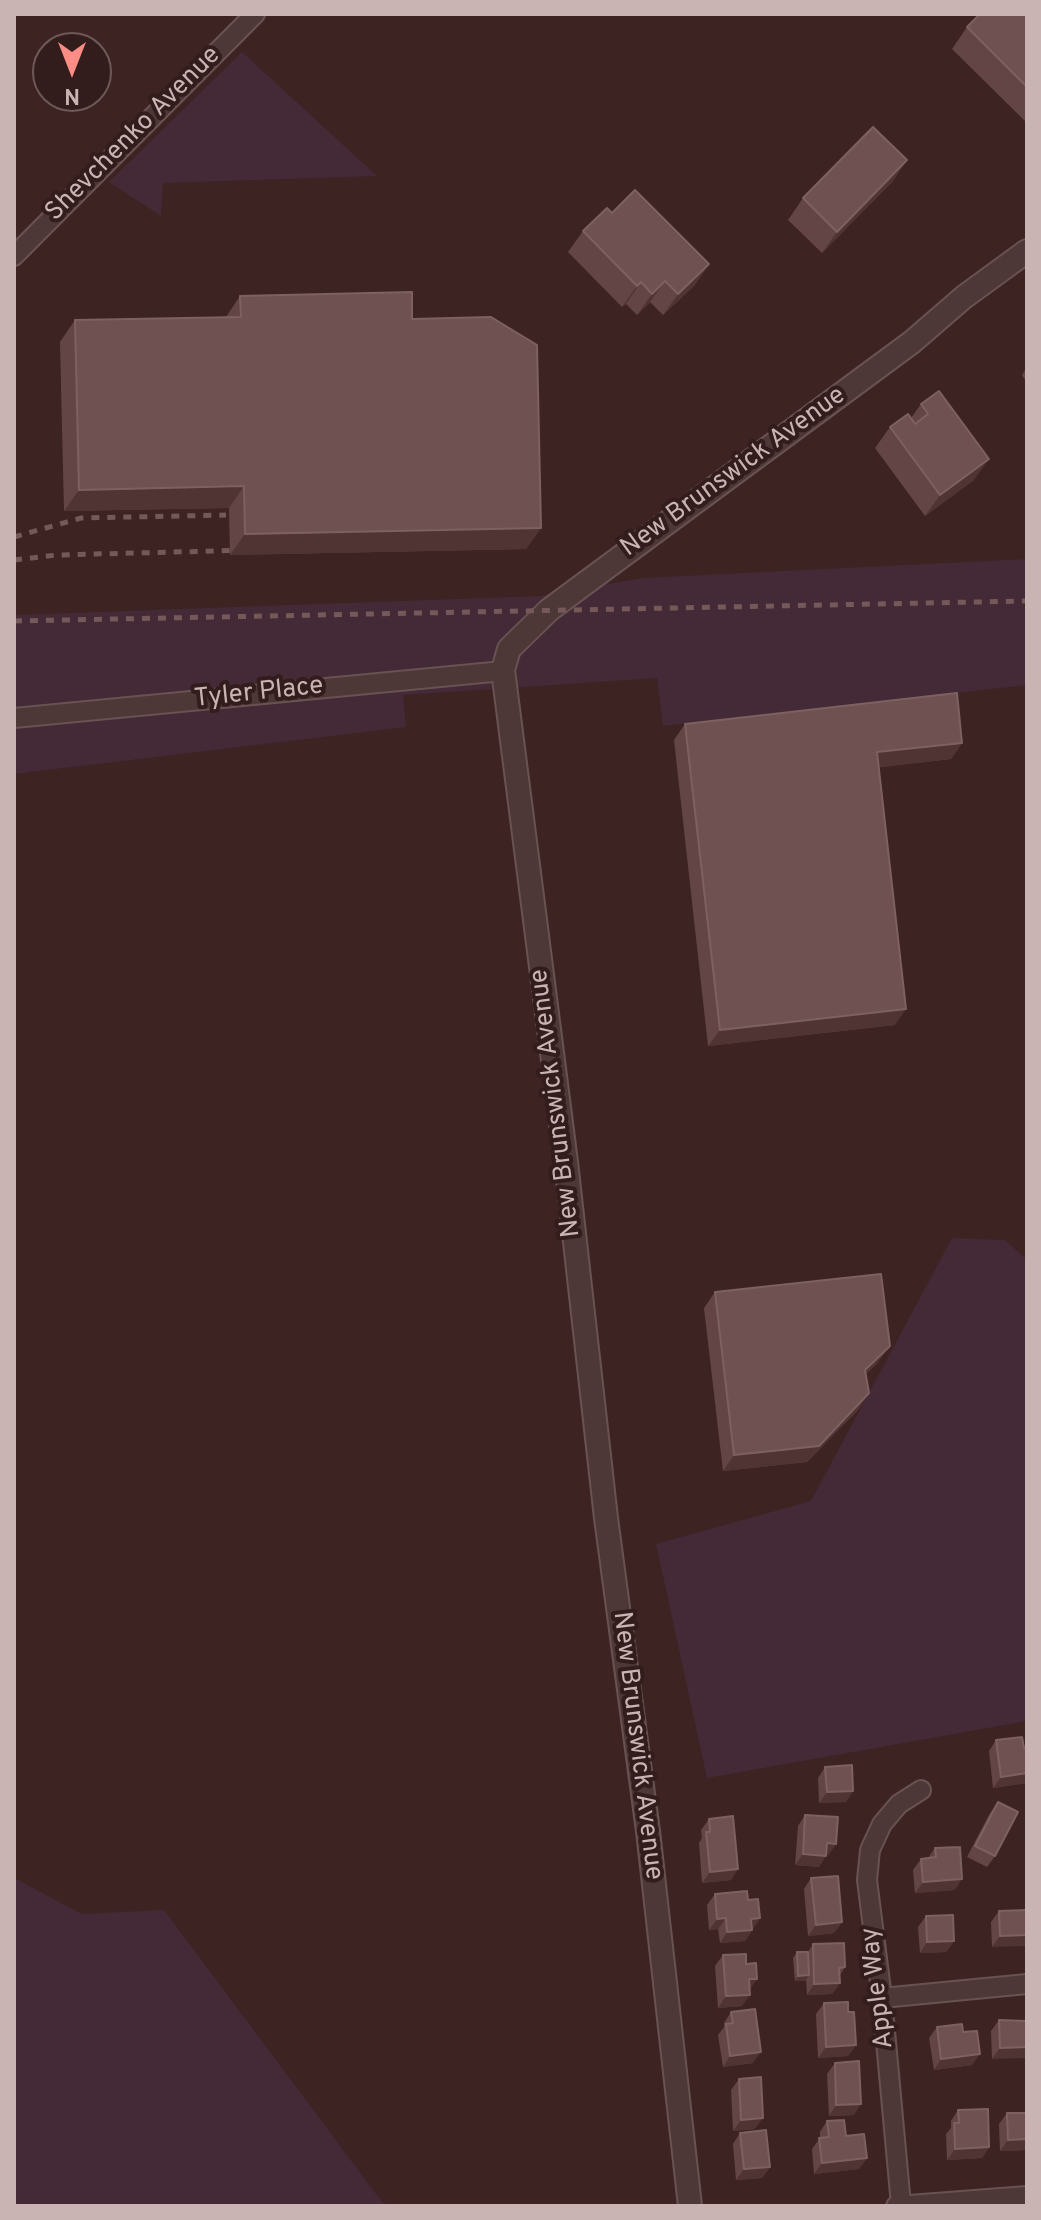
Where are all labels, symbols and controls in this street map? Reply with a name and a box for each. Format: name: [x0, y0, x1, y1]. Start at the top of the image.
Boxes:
north arrow: [32, 32, 112, 112]
street label: Shevchenko Avenue: [40, 41, 228, 229]
text: N: [64, 81, 80, 108]
street label: New Brunswick Avenue: [616, 381, 852, 565]
street label: Tyler Place: [193, 672, 325, 716]
street label: New Brunswick Avenue: [525, 967, 589, 1239]
street label: New Brunswick Avenue: [604, 1610, 668, 1882]
street label: Apple Way: [856, 1925, 902, 2051]

